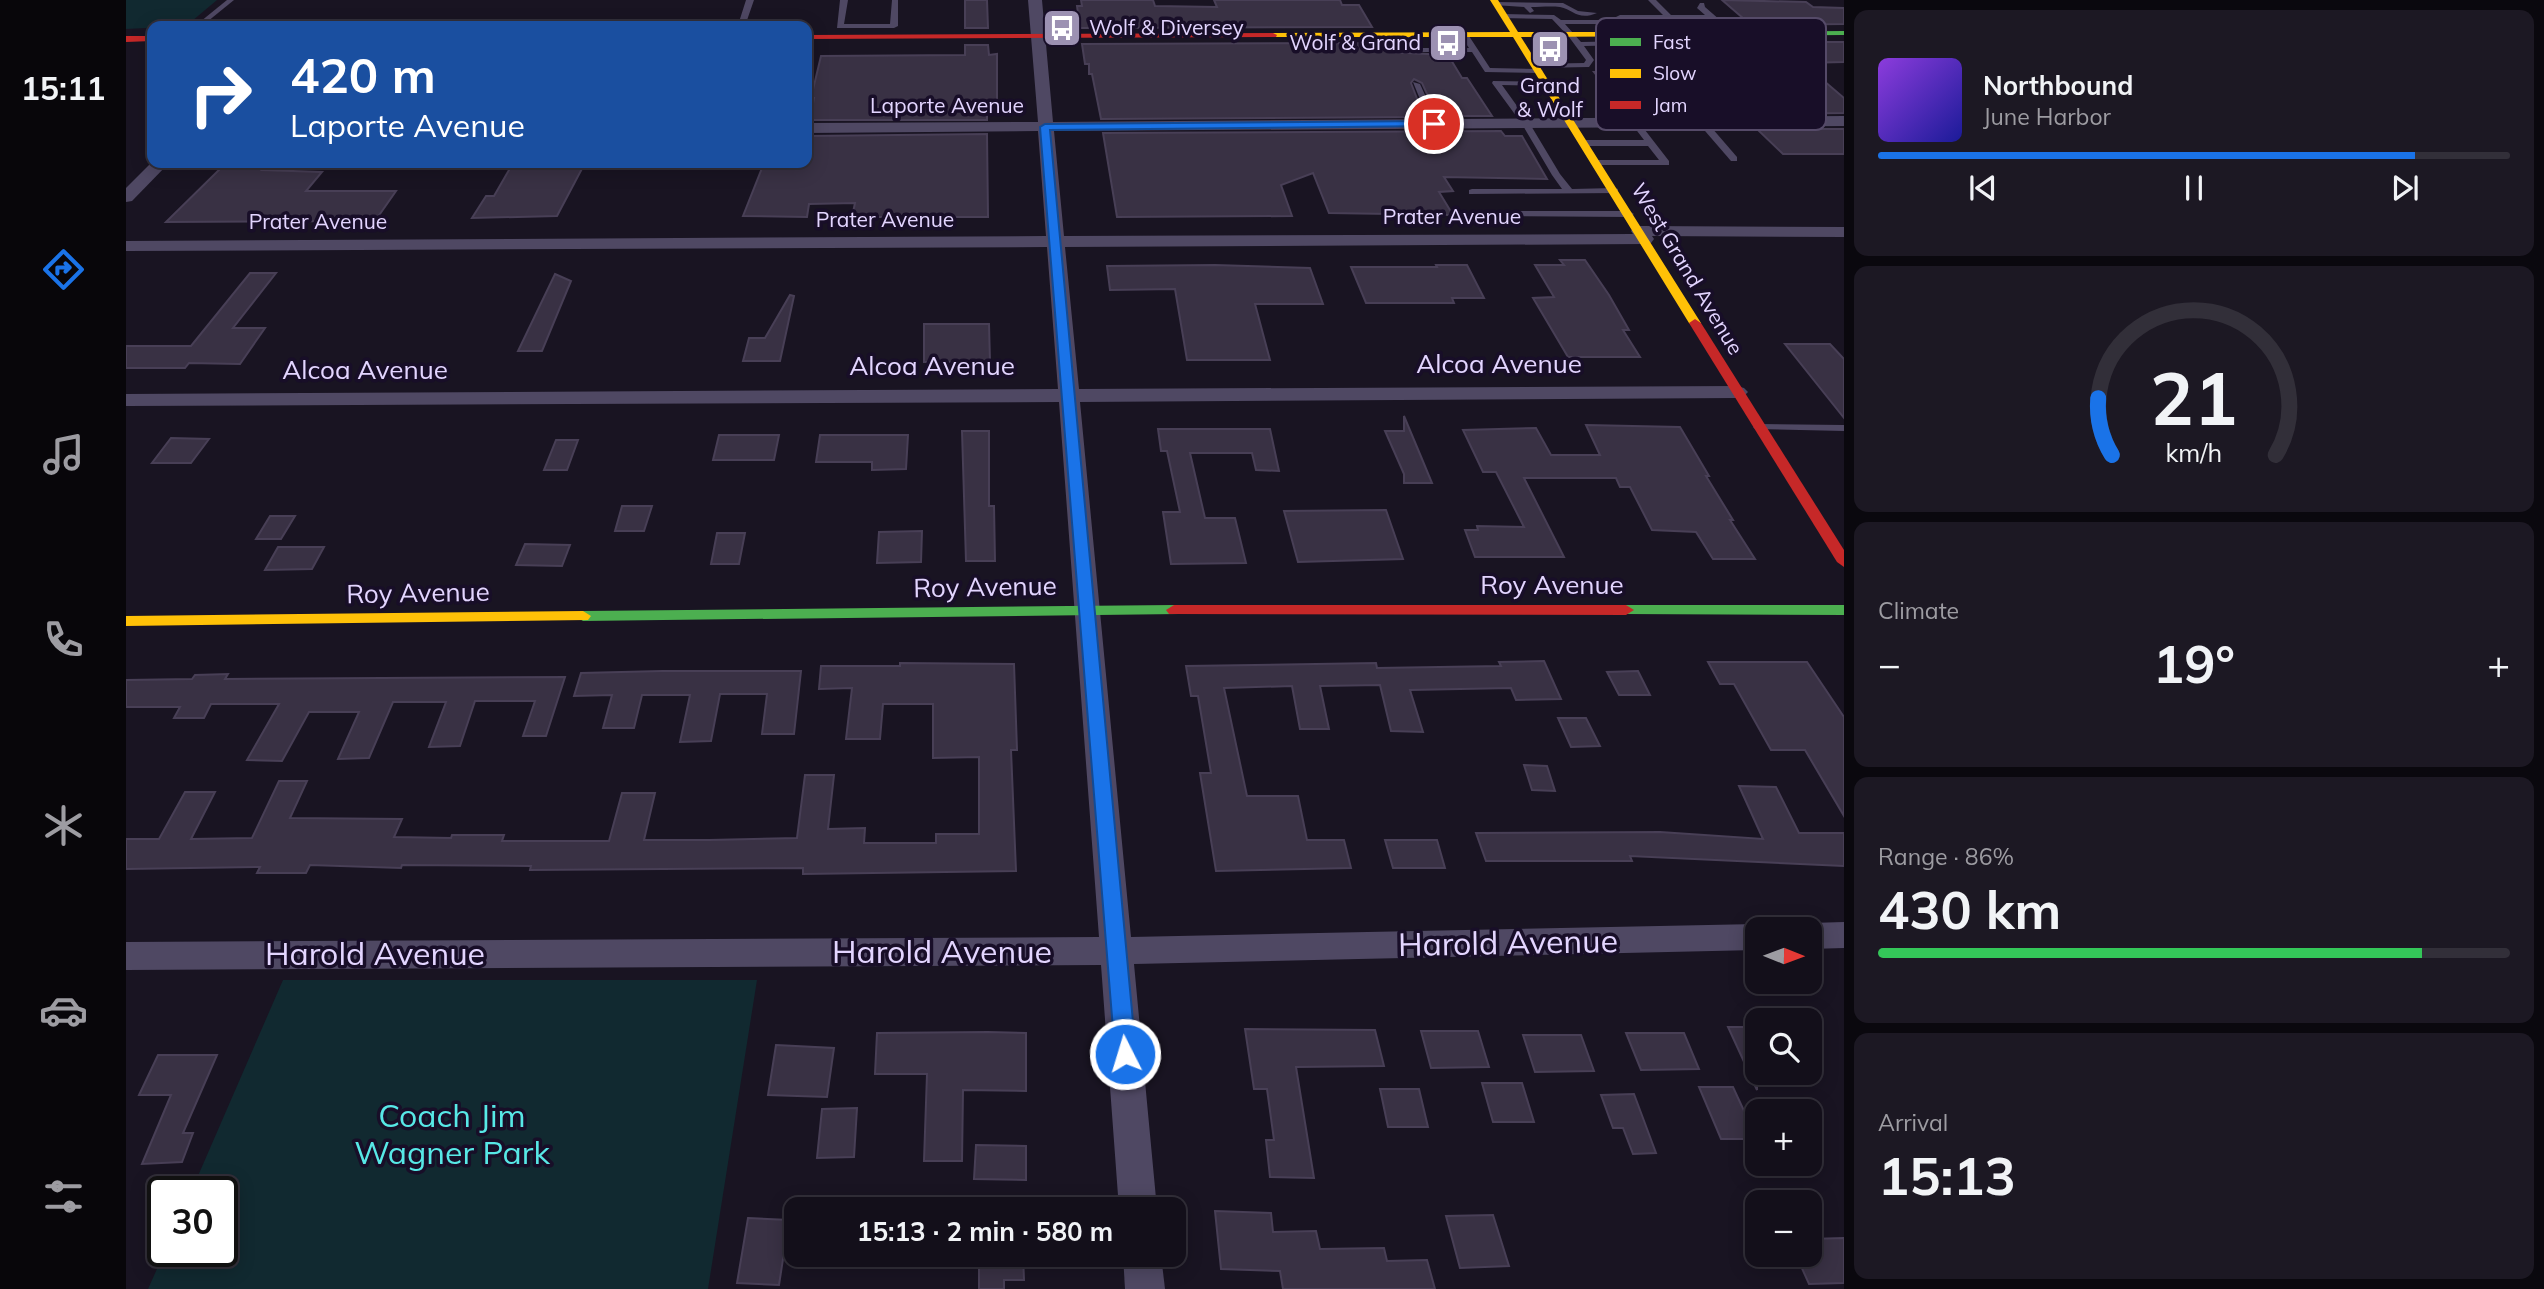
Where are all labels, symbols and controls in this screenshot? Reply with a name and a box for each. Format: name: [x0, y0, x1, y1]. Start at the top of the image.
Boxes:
bus stop icon: Wolf & Diversey: [1041, 7, 1083, 49]
place label: Wolf & Diversey: [1089, 14, 1244, 40]
legend: [1596, 18, 1826, 130]
bus stop icon: Wolf & Grand: [1427, 22, 1469, 64]
bus stop icon: Grand & Wolf: [1529, 28, 1571, 70]
place label: Wolf & Grand: [1289, 29, 1421, 55]
text: Fast: [1653, 30, 1691, 54]
text: 420 m: [290, 44, 436, 105]
icon: right: [175, 49, 266, 140]
text: Slow: [1653, 61, 1697, 85]
text: 15:11: [21, 68, 105, 108]
text: Northbound: [1983, 69, 2133, 102]
place label: Grand & Wolf: [1517, 72, 1584, 122]
street label: Laporte Avenue: [870, 92, 1024, 118]
text: Jam: [1653, 93, 1687, 117]
pin: [1404, 94, 1464, 154]
text: June Harbor: [1983, 102, 2111, 131]
text: Laporte Avenue: [290, 105, 525, 145]
icon: arrive: [1415, 105, 1453, 143]
icon: previous: [1964, 169, 2002, 207]
icon: pause: [2175, 169, 2213, 207]
icon: next: [2386, 169, 2424, 207]
street label: West Grand Avenue: [1626, 178, 1749, 359]
street label: Prater Avenue: [1383, 203, 1521, 229]
street label: Prater Avenue: [816, 206, 954, 232]
street label: Prater Avenue: [249, 208, 387, 234]
icon: directions: [39, 245, 88, 294]
street label: Alcoa Avenue: [1416, 347, 1582, 380]
street label: Alcoa Avenue: [849, 349, 1015, 382]
text: 21: [2150, 352, 2238, 443]
street label: Alcoa Avenue: [282, 353, 448, 386]
icon: music: [39, 430, 88, 479]
text: km/h: [2166, 436, 2222, 467]
street label: Roy Avenue: [1480, 568, 1624, 601]
street label: Roy Avenue: [913, 569, 1057, 604]
street label: Roy Avenue: [346, 575, 490, 610]
text: Climate: [1878, 596, 1959, 625]
icon: phone: [39, 615, 88, 664]
text: 19°: [2153, 631, 2235, 696]
text: −: [1878, 640, 1901, 688]
text: +: [2487, 640, 2510, 688]
icon: climate: [39, 801, 88, 850]
text: Range · 86%: [1878, 842, 2014, 871]
text: 430 km: [1878, 877, 2061, 942]
north arrow: [1745, 917, 1822, 994]
map controls: [1745, 917, 1822, 1267]
street label: Harold Avenue: [1398, 920, 1618, 964]
street label: Harold Avenue: [832, 931, 1052, 971]
street label: Harold Avenue: [265, 933, 485, 973]
icon: car: [39, 986, 88, 1035]
button: search: [1745, 1008, 1822, 1085]
position arrow: [1088, 1017, 1162, 1091]
park label: Coach Jim Wagner Park: [354, 1095, 550, 1172]
button: +: [1745, 1099, 1822, 1176]
text: Arrival: [1878, 1108, 1948, 1137]
text: 15:13: [1878, 1143, 2016, 1208]
icon: filters: [39, 1172, 88, 1221]
speed limit sign: 30: [147, 1176, 238, 1267]
button: −: [1745, 1190, 1822, 1267]
text: 15:13 · 2 min · 580 m: [857, 1215, 1113, 1248]

